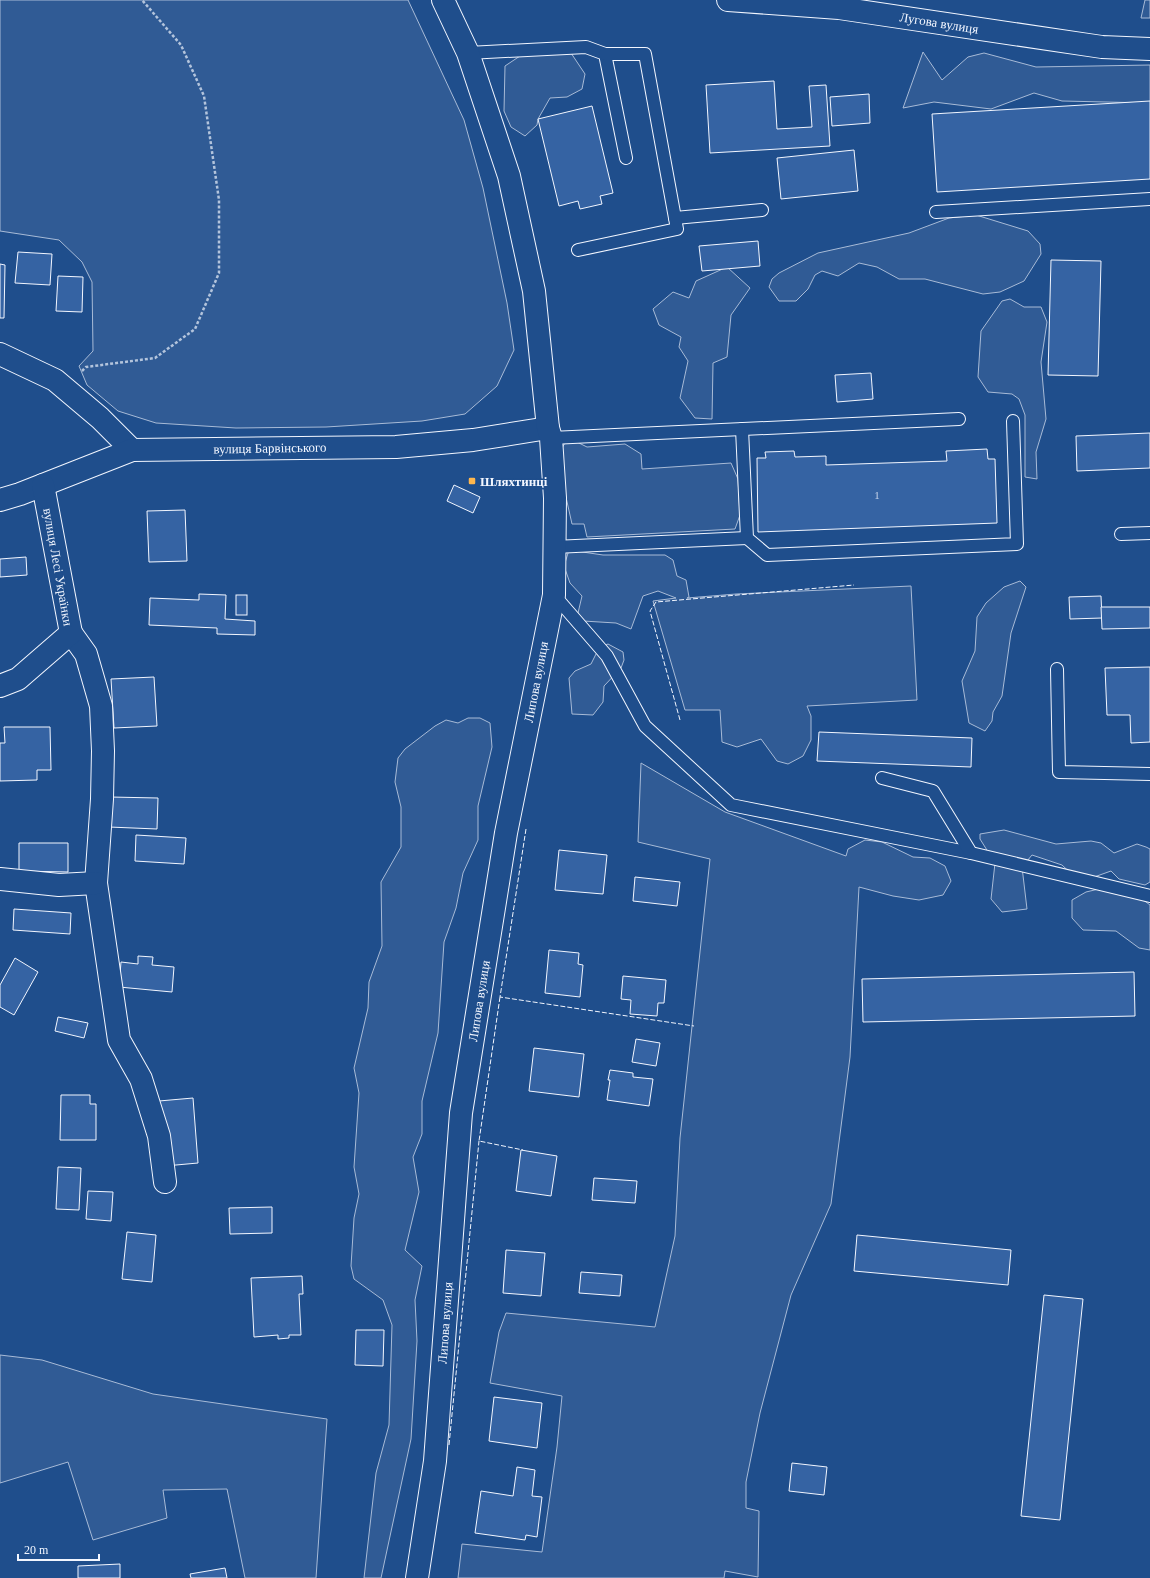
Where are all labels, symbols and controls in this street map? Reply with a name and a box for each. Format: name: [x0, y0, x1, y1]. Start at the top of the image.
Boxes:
street label: Лугова вулиця: [899, 9, 979, 37]
street label: вулиця Барвінського: [213, 440, 327, 456]
place label: Шляхтинці: [480, 474, 548, 489]
marker: Шляхтинці: [467, 476, 477, 486]
house number: 1: [874, 489, 880, 501]
street label: вулиця Лесі Українки: [40, 507, 76, 627]
street label: Липова вулиця: [521, 640, 551, 724]
street label: Липова вулиця: [465, 959, 493, 1043]
street label: Липова вулиця: [435, 1281, 455, 1365]
scale bar: [18, 1536, 99, 1562]
text: 20 m: [24, 1543, 49, 1557]

